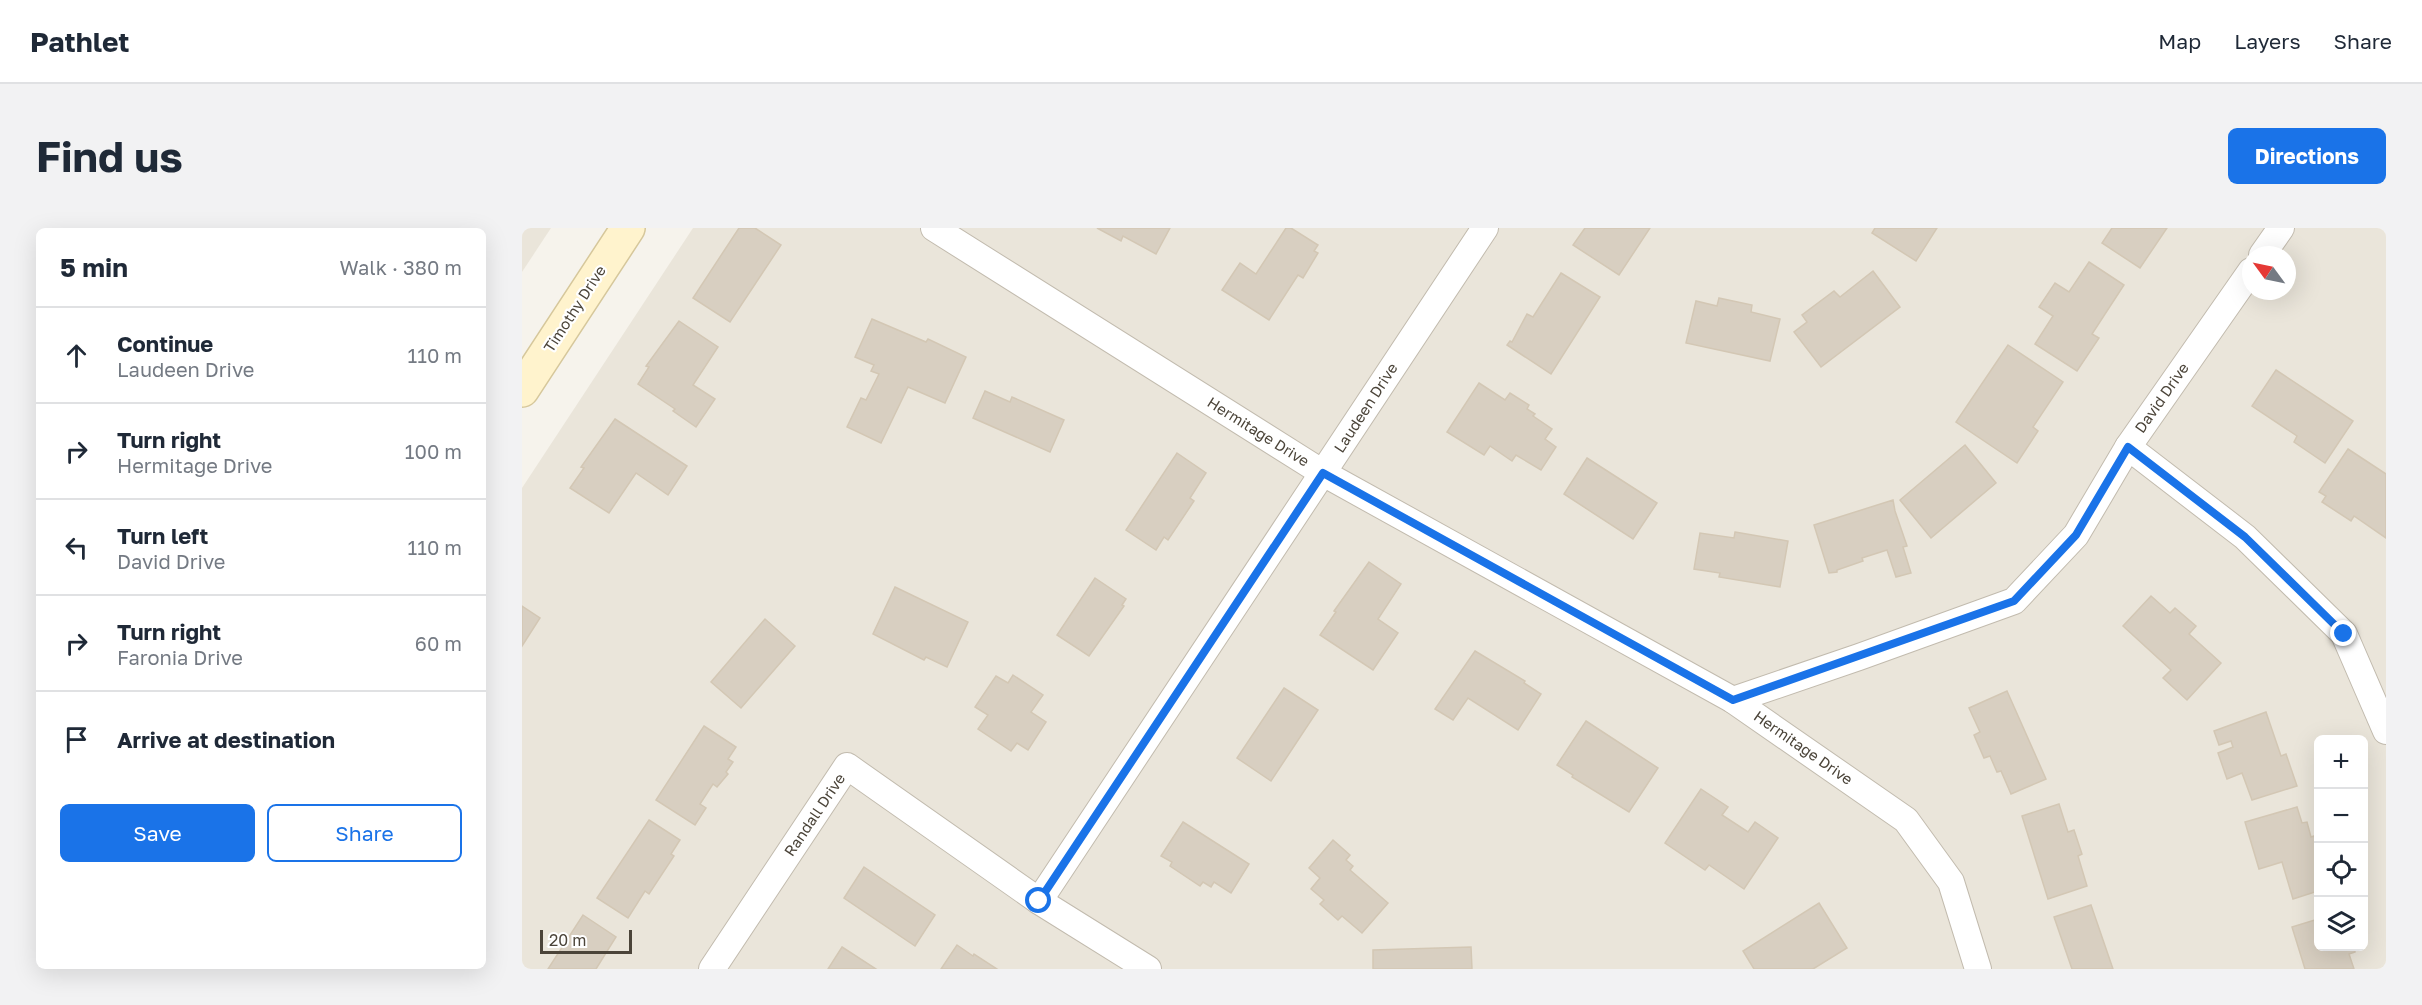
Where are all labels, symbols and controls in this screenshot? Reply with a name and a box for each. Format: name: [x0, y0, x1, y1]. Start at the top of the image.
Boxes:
text: Pathlet: [30, 25, 130, 58]
text: Map: [2158, 28, 2201, 54]
text: Layers: [2234, 28, 2301, 54]
text: Share: [2334, 28, 2392, 54]
button: Directions: [2228, 128, 2386, 184]
text: Find us: [36, 131, 183, 181]
north arrow: [2242, 246, 2296, 300]
text: 5 min: [60, 252, 128, 283]
text: Walk · 380 m: [340, 255, 462, 279]
street label: Timothy Drive: [539, 261, 609, 355]
text: Continue: [117, 330, 213, 357]
icon: ahead: [60, 339, 93, 372]
text: 110 m: [408, 343, 462, 367]
text: Laudeen Drive: [117, 357, 254, 381]
street label: Laudeen Drive: [1330, 359, 1401, 456]
street label: David Drive: [2131, 359, 2192, 436]
street label: Hermitage Drive: [1204, 393, 1313, 470]
text: Turn right: [117, 426, 221, 453]
icon: right: [60, 435, 93, 468]
text: 100 m: [405, 439, 462, 463]
text: Hermitage Drive: [117, 453, 272, 477]
text: Turn left: [117, 522, 208, 549]
icon: left: [60, 531, 93, 564]
text: 110 m: [408, 535, 462, 559]
text: David Drive: [117, 549, 225, 573]
text: Turn right: [117, 618, 221, 645]
route end: [2330, 620, 2356, 646]
icon: right: [60, 627, 93, 660]
text: 60 m: [415, 631, 462, 655]
text: Faronia Drive: [117, 645, 243, 669]
street label: Hermitage Drive: [1751, 706, 1857, 788]
icon: arrive: [60, 723, 93, 756]
text: Arrive at destination: [117, 726, 335, 753]
map controls: [2314, 735, 2368, 951]
button: +: [2314, 735, 2368, 789]
street label: Randall Drive: [780, 769, 849, 859]
button: −: [2314, 789, 2368, 843]
button: Save: [60, 804, 255, 862]
button: Share: [267, 804, 462, 862]
button: locate: [2314, 843, 2368, 897]
route start: [1025, 887, 1051, 913]
button: layers: [2314, 897, 2368, 951]
scale bar: [540, 927, 632, 954]
text: 20 m: [549, 930, 586, 950]

